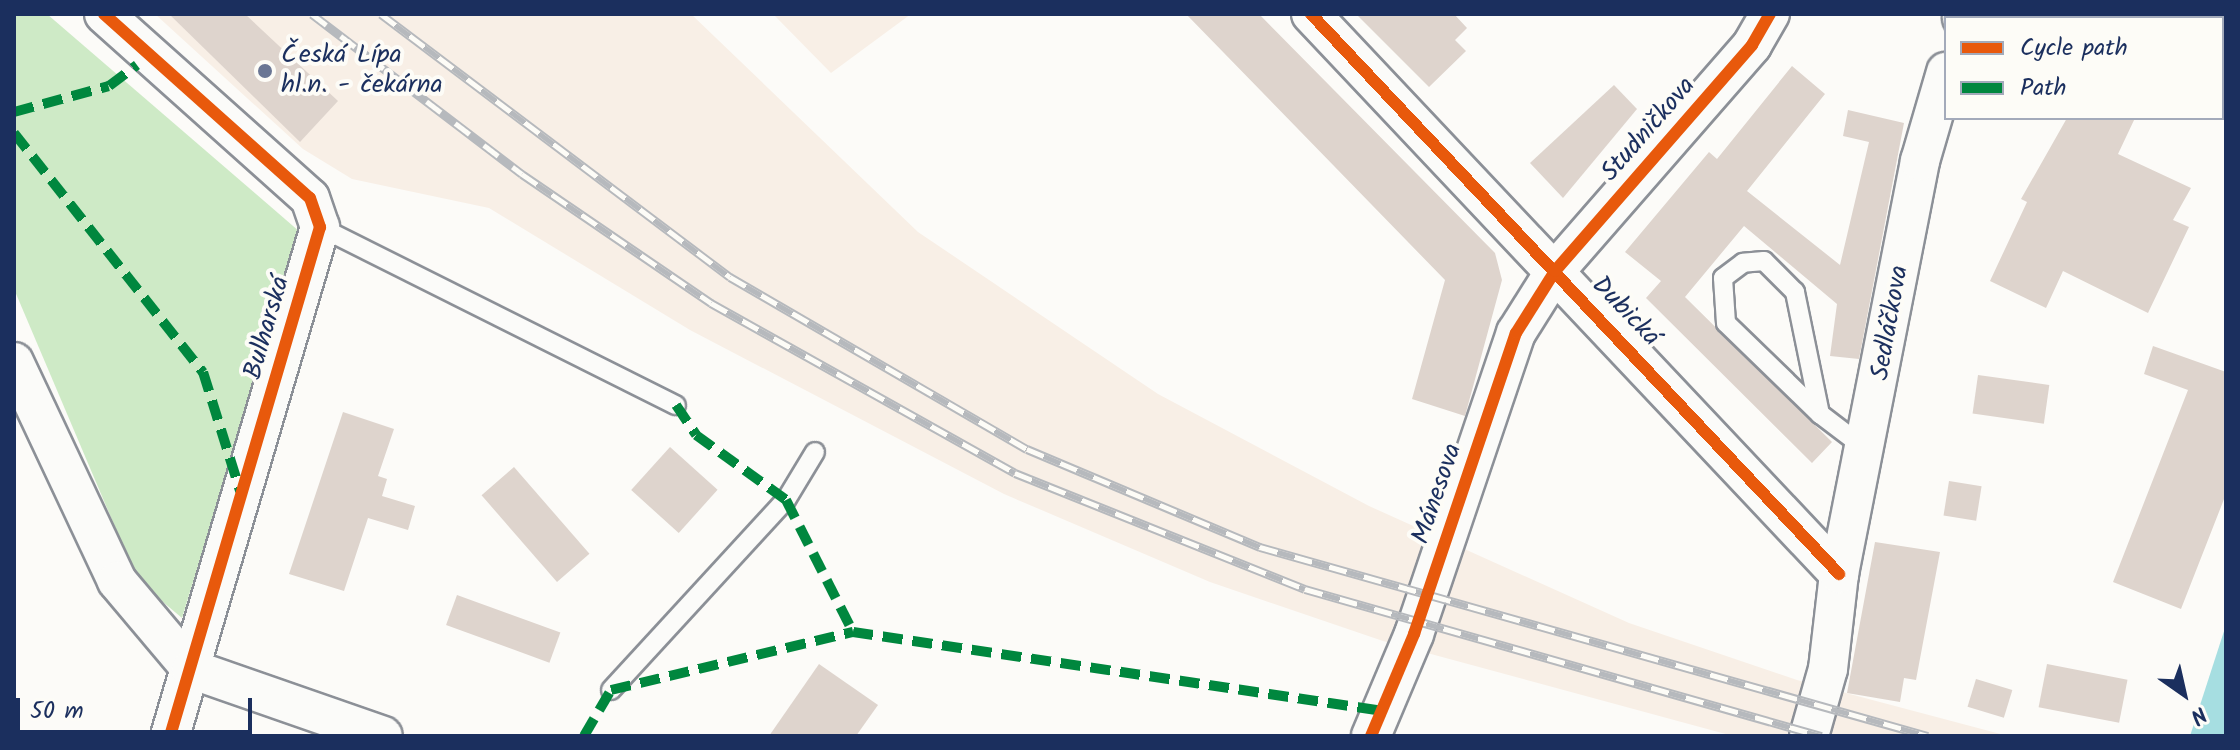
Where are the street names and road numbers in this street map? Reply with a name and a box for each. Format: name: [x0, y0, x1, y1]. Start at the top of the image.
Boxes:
street label: Studničkova: [1595, 71, 1703, 189]
street label: Sedláčkova: [1866, 263, 1916, 383]
street label: Dubická: [1584, 271, 1666, 353]
street label: Bulharská: [238, 273, 298, 383]
street label: Mánesova: [1406, 440, 1470, 548]

